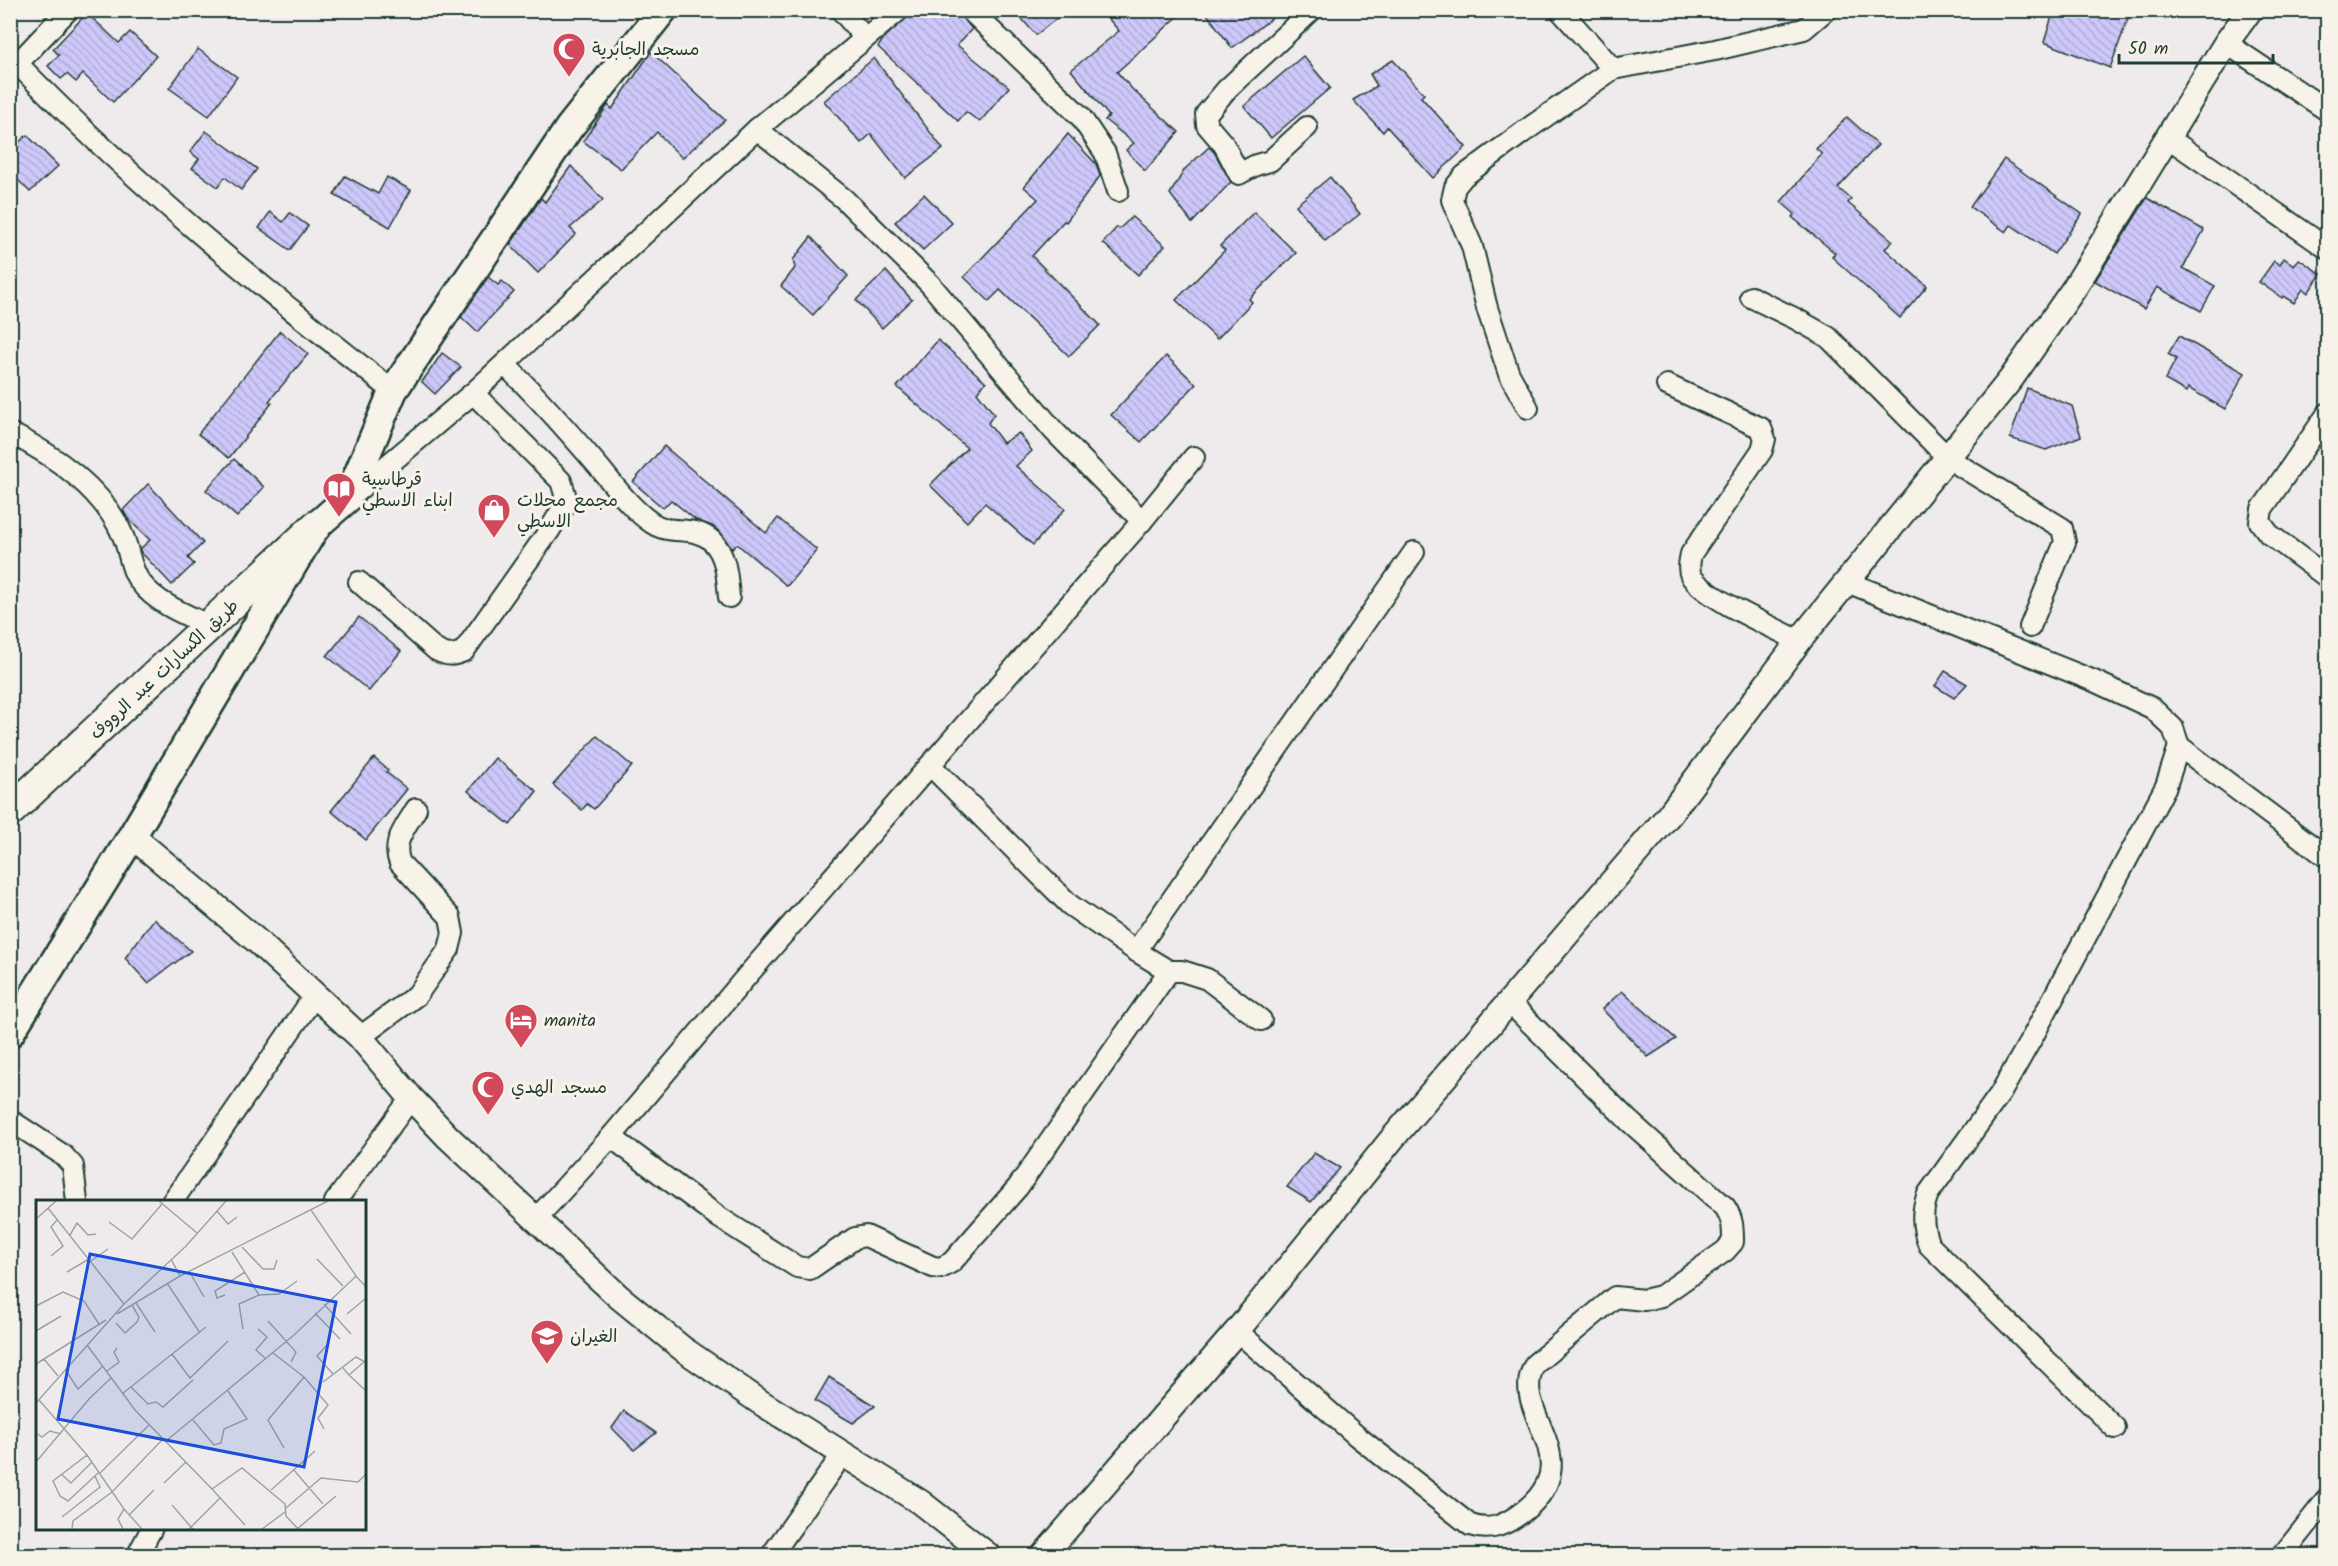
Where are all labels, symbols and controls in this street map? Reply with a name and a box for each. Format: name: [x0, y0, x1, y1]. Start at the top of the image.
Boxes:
scale bar: [2119, 27, 2274, 65]
mosque icon: مسجد الجابرية: [551, 31, 587, 78]
text: 50 m: [2128, 35, 2168, 64]
place label: مسجد الجابرية: [592, 36, 699, 65]
place label: قرطاسية ابناء الاسطي: [362, 466, 453, 516]
library icon: قرطاسية ابناء الاسطي: [321, 471, 357, 518]
place label: مجمع محلات الاسطي: [517, 487, 618, 537]
shop icon: مجمع محلات الاسطي: [476, 492, 512, 539]
street label: طريق الكسارات عبد الرووف: [83, 593, 247, 748]
hotel icon: manita: [503, 1002, 539, 1049]
place label: manita: [544, 1007, 596, 1036]
mosque icon: مسجد الهدي: [470, 1069, 506, 1116]
place label: مسجد الهدي: [511, 1074, 607, 1103]
inset map: [36, 1200, 366, 1530]
school or university icon: الغيران: [529, 1318, 565, 1365]
place label: الغيران: [570, 1323, 617, 1352]

